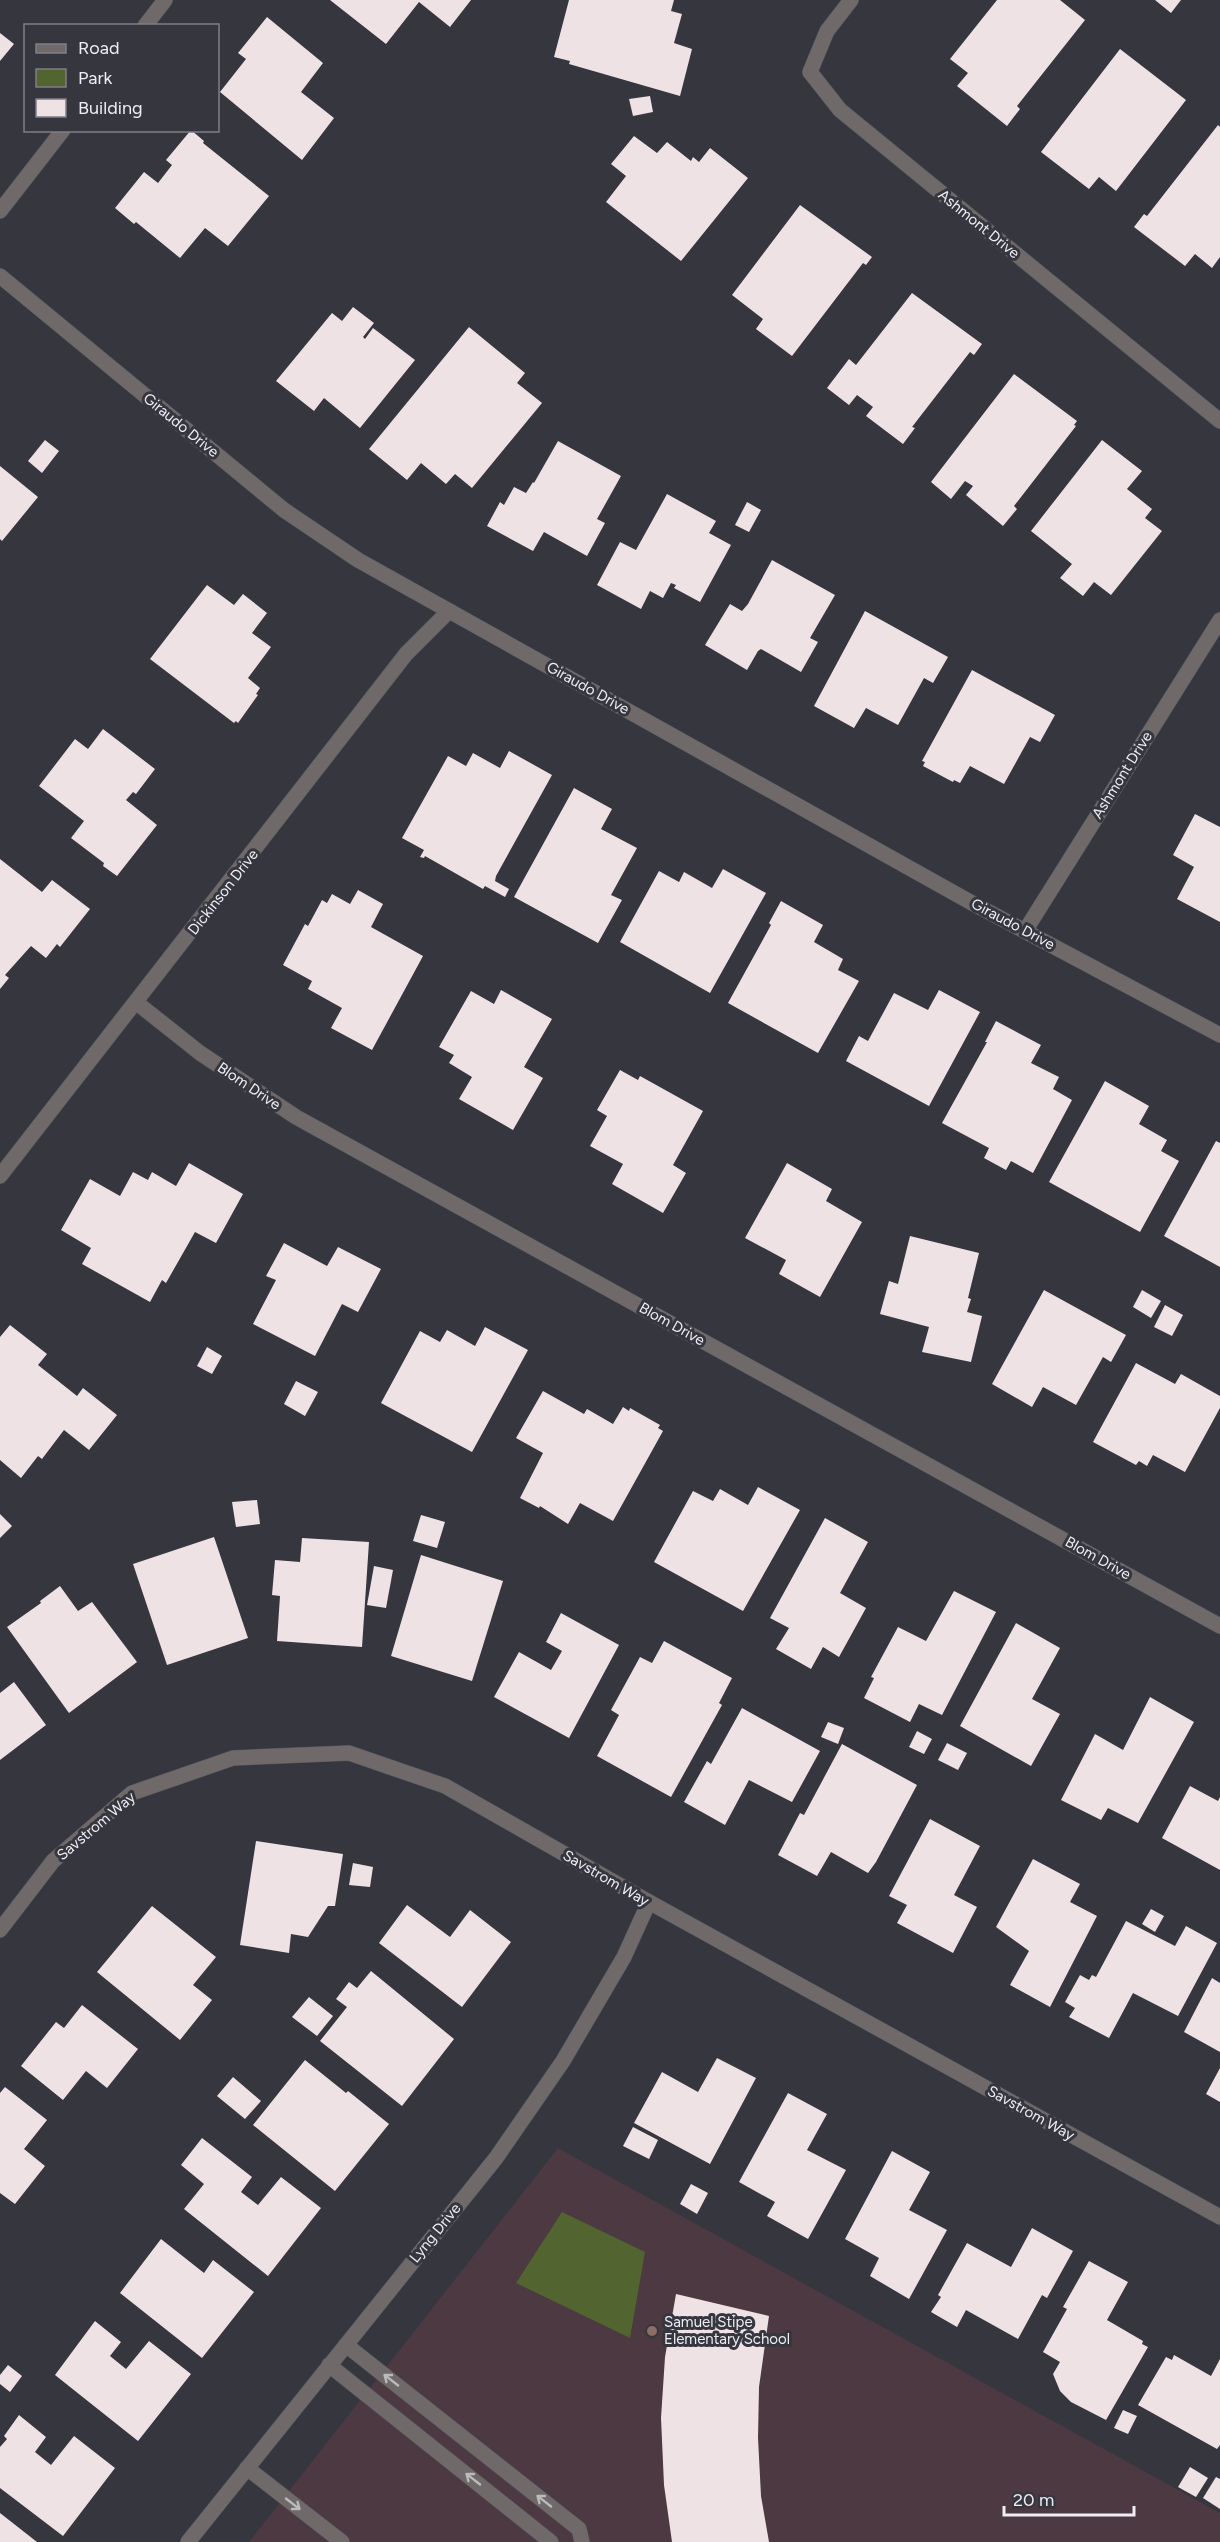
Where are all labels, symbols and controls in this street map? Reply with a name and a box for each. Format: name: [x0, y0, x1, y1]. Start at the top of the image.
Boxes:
legend: [24, 24, 219, 132]
text: Road: [78, 37, 119, 59]
text: Park: [78, 67, 113, 89]
text: Building: [78, 97, 143, 119]
street label: Ashmont Drive: [935, 186, 1023, 262]
street label: Giraudo Drive: [140, 389, 222, 461]
street label: Giraudo Drive: [543, 658, 633, 718]
street label: Ashmont Drive: [1088, 728, 1156, 822]
street label: Dickinson Drive: [184, 846, 262, 938]
street label: Giraudo Drive: [968, 894, 1058, 954]
street label: Blom Drive: [214, 1058, 284, 1114]
street label: Blom Drive: [636, 1299, 708, 1349]
street label: Blom Drive: [1062, 1533, 1134, 1583]
street label: Savstrom Way: [53, 1788, 139, 1864]
street label: Savstrom Way: [560, 1846, 652, 1910]
street label: Savstrom Way: [984, 2082, 1078, 2144]
street label: Lyng Drive: [406, 2200, 464, 2266]
place label: Samuel Stipe Elementary School: [664, 2313, 790, 2348]
marker: Samuel Stipe Elementary School: [645, 2324, 659, 2338]
one-way arrow: [383, 2373, 399, 2386]
one-way arrow: [465, 2473, 481, 2486]
scale bar: [1004, 2479, 1134, 2517]
text: 20 m: [1013, 2489, 1054, 2511]
one-way arrow: [536, 2494, 552, 2507]
one-way arrow: [285, 2497, 301, 2510]

